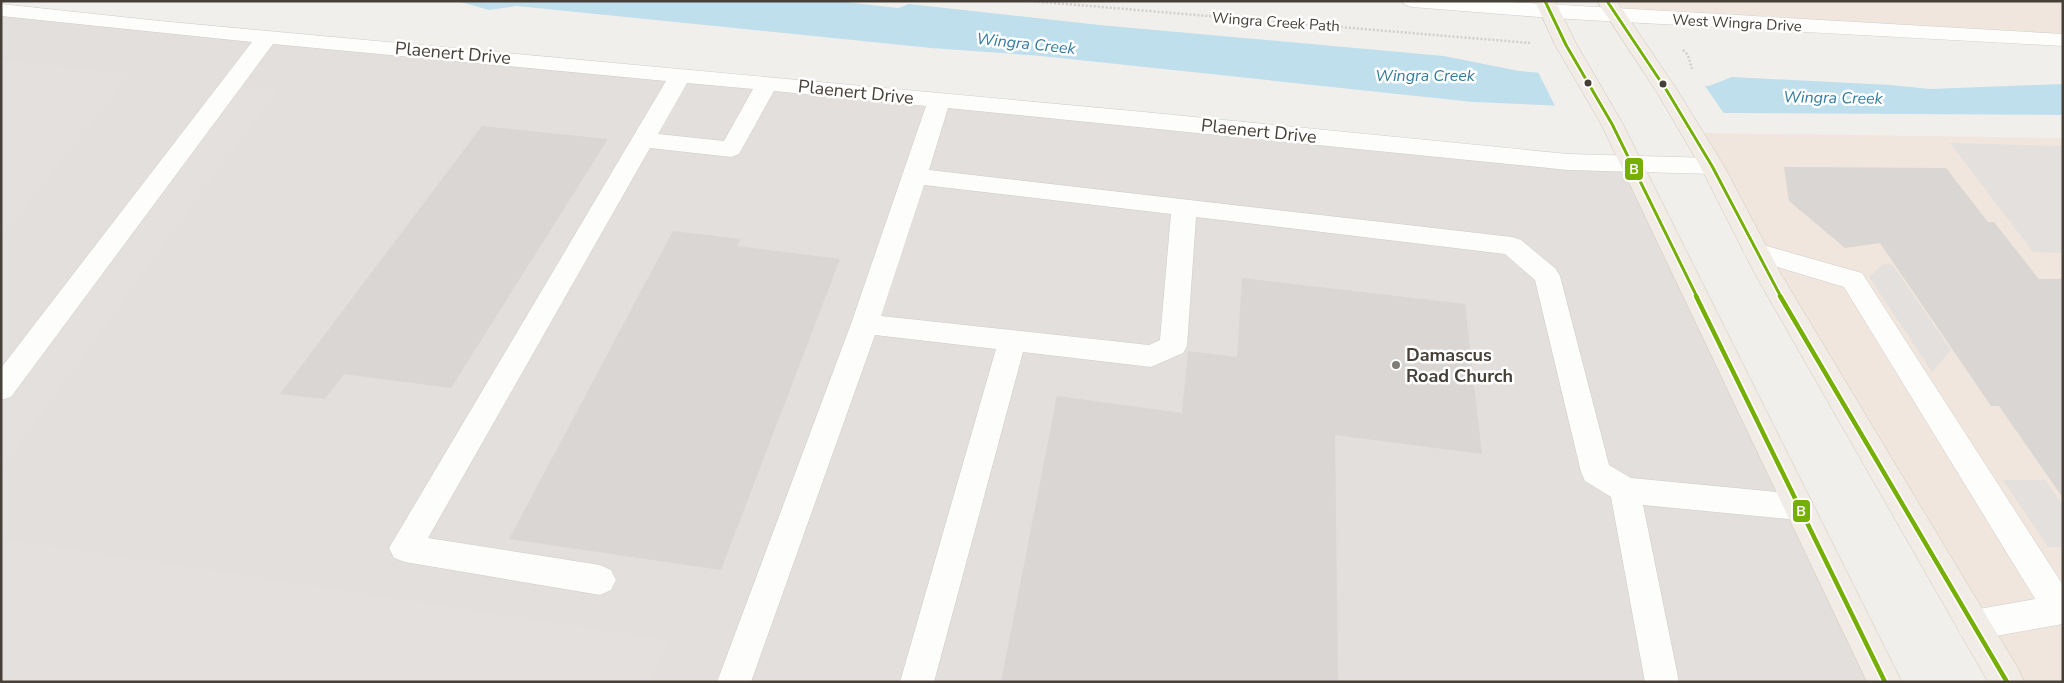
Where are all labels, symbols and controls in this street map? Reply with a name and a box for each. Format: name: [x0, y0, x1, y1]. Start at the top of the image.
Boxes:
street label: Wingra Creek Path: [1211, 8, 1341, 36]
street label: West Wingra Drive: [1672, 10, 1802, 36]
water label: Wingra Creek: [975, 28, 1077, 60]
street label: Plaenert Drive: [394, 36, 512, 70]
water label: Wingra Creek: [1375, 65, 1476, 87]
street label: Plaenert Drive: [797, 74, 915, 110]
unlabelled marker: [1583, 78, 1593, 88]
unlabelled marker: [1658, 79, 1668, 89]
water label: Wingra Creek: [1783, 86, 1884, 110]
street label: Plaenert Drive: [1200, 113, 1318, 149]
line badge: B: [1624, 157, 1644, 181]
text: B: [1629, 160, 1639, 179]
place label: Damascus Road Church: [1406, 343, 1513, 388]
marker: Damascus Road Church: [1390, 359, 1402, 371]
line badge: B: [1792, 499, 1811, 523]
text: B: [1796, 502, 1806, 521]

